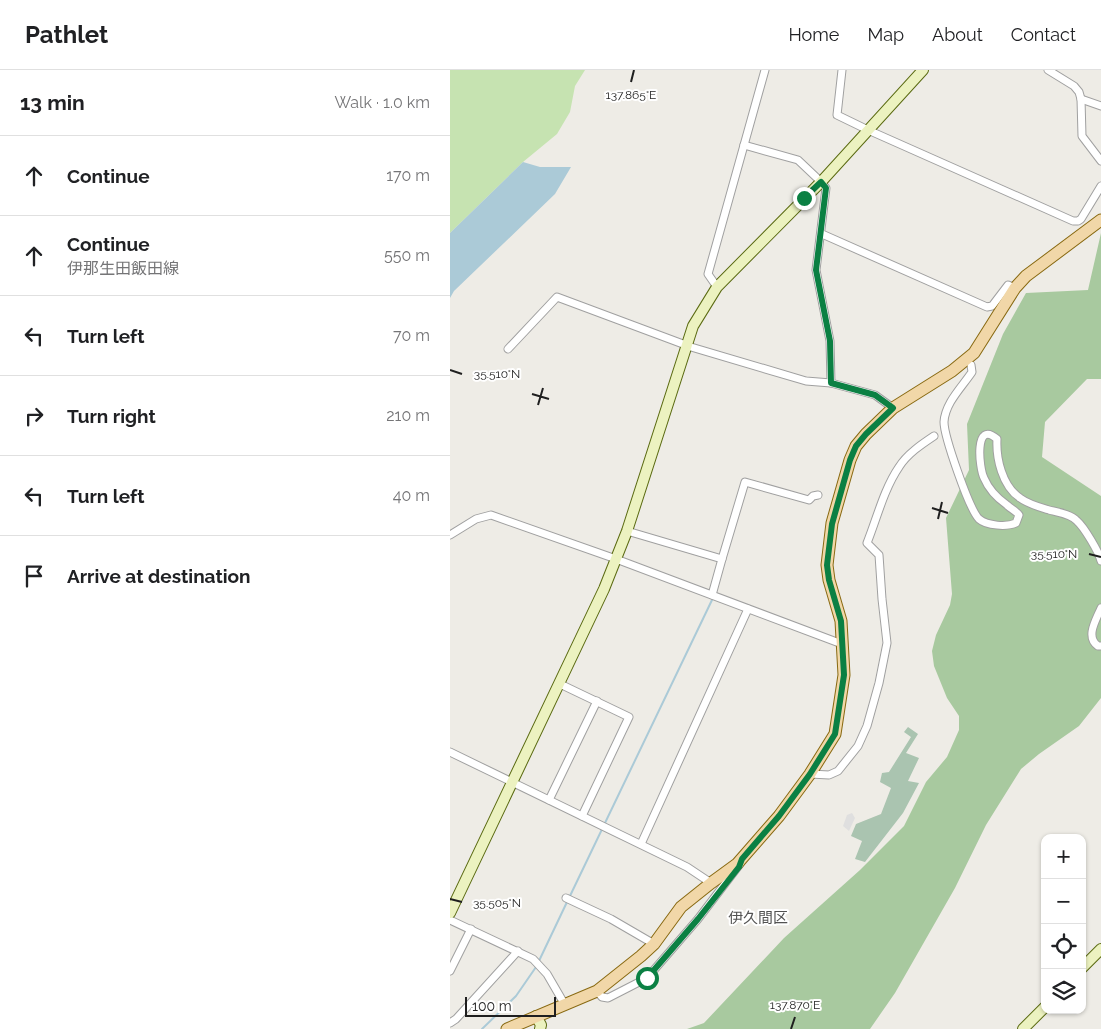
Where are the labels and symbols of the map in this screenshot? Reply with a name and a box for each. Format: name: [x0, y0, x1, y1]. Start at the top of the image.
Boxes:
text: 137.865°E: [606, 88, 656, 102]
route end: [793, 187, 816, 210]
text: 35.510°N: [474, 367, 520, 381]
text: 35.510°N: [1031, 547, 1077, 561]
text: 35.505°N: [473, 896, 521, 910]
district label: 伊久間区: [728, 909, 788, 927]
route start: [636, 967, 659, 990]
scale bar: [465, 994, 556, 1017]
text: 137.870°E: [770, 998, 820, 1012]

